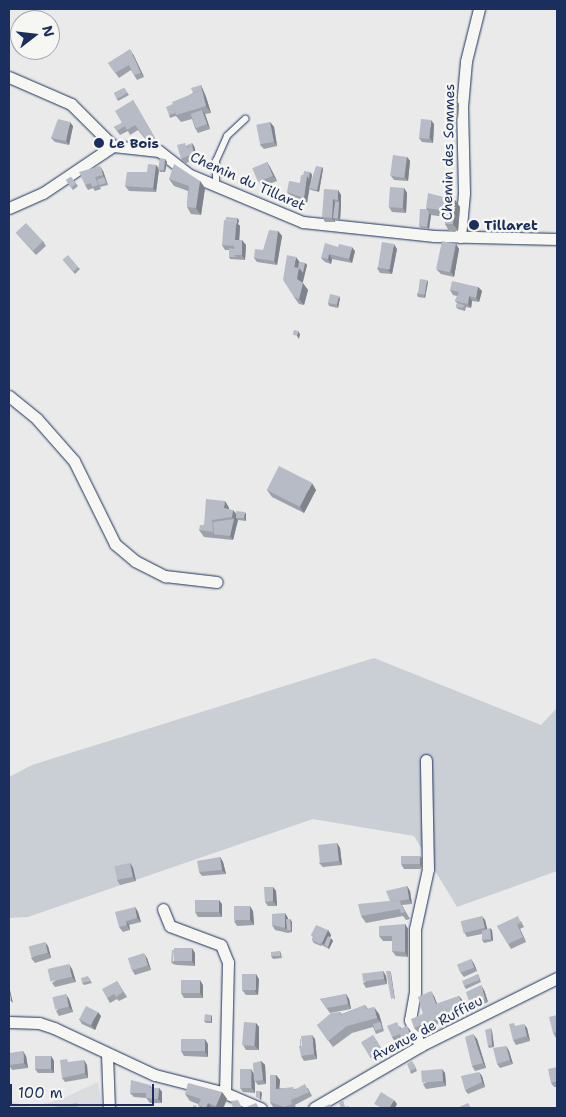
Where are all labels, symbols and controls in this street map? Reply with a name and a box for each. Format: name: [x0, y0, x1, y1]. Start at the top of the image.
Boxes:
north arrow: [10, 10, 60, 60]
text: N: [38, 23, 59, 39]
street label: Chemin des Sommes: [438, 84, 458, 220]
place label: Le Bois: [109, 135, 159, 151]
marker: Le Bois: [93, 137, 105, 149]
street label: Chemin du Tillaret: [188, 148, 308, 214]
place label: Tillaret: [484, 217, 538, 233]
marker: Tillaret: [468, 219, 480, 231]
street label: Avenue de Ruffieu: [369, 992, 485, 1064]
scale bar: [12, 1074, 156, 1106]
text: 100 m: [18, 1083, 63, 1103]

